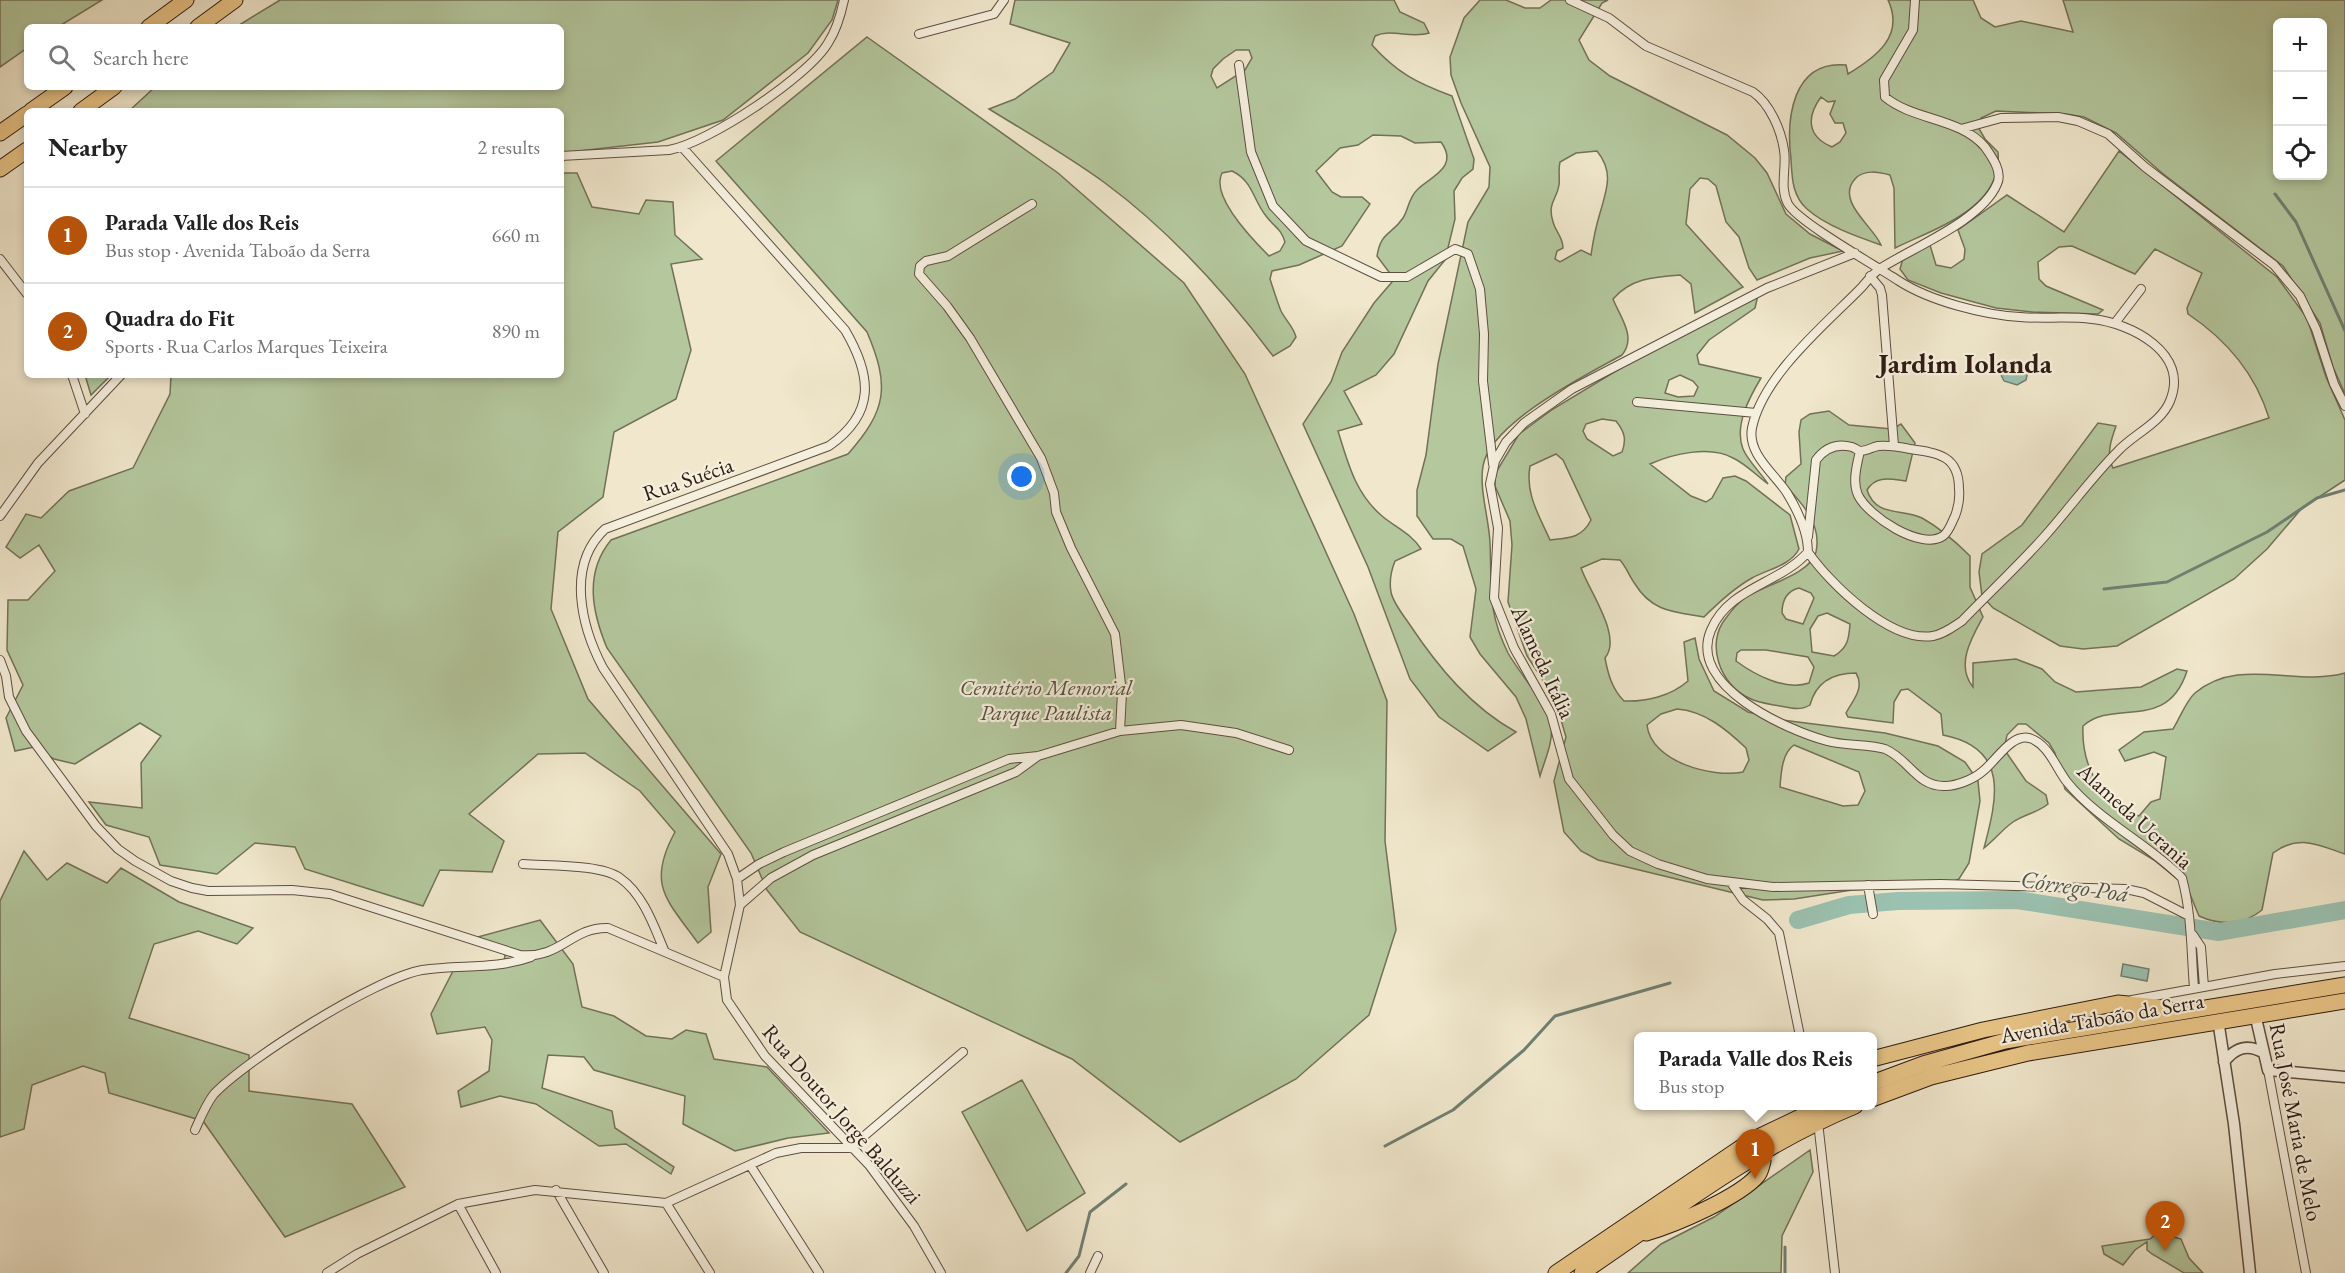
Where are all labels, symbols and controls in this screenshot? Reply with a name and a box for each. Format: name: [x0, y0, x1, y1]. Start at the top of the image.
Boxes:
map controls: [2273, 18, 2327, 180]
button: +: [2273, 18, 2327, 72]
search box: [24, 24, 564, 90]
icon: search: [45, 41, 78, 74]
text: Search here: [93, 43, 188, 72]
button: −: [2273, 72, 2327, 126]
button: locate: [2273, 126, 2327, 180]
text: Nearby: [48, 130, 128, 164]
text: 2 results: [477, 134, 540, 160]
text: Parada Valle dos Reis: [105, 208, 299, 237]
text: 1: [62, 222, 73, 248]
text: 660 m: [492, 222, 540, 248]
text: Bus stop · Avenida Taboão da Serra: [105, 237, 370, 263]
text: Quadra do Fit: [105, 304, 234, 333]
text: 2: [62, 318, 73, 344]
text: 890 m: [492, 318, 540, 344]
text: Sports · Rua Carlos Marques Teixeira: [105, 333, 388, 359]
district label: Jardim Iolanda: [1875, 345, 2053, 381]
street label: Rua Suécia: [639, 450, 737, 508]
your location: [1007, 462, 1036, 491]
street label: Alameda Itália: [1504, 600, 1582, 723]
park label: Cemitério Memorial Parque Paulista: [960, 673, 1133, 727]
street label: Alameda Ucrania: [2070, 756, 2199, 876]
water label: Córrego Poá: [2019, 863, 2131, 909]
street label: Avenida Taboão da Serra: [1997, 986, 2206, 1050]
street label: Rua Doutor Jorge Balduzzi: [756, 1018, 928, 1210]
street label: Rua José Maria de Melo: [2263, 1020, 2329, 1224]
popup: [1634, 1032, 1877, 1110]
text: Parada Valle dos Reis: [1659, 1044, 1852, 1073]
text: Bus stop: [1659, 1073, 1724, 1099]
pin: 1: [1736, 1130, 1774, 1179]
pin: 2: [2146, 1202, 2184, 1251]

